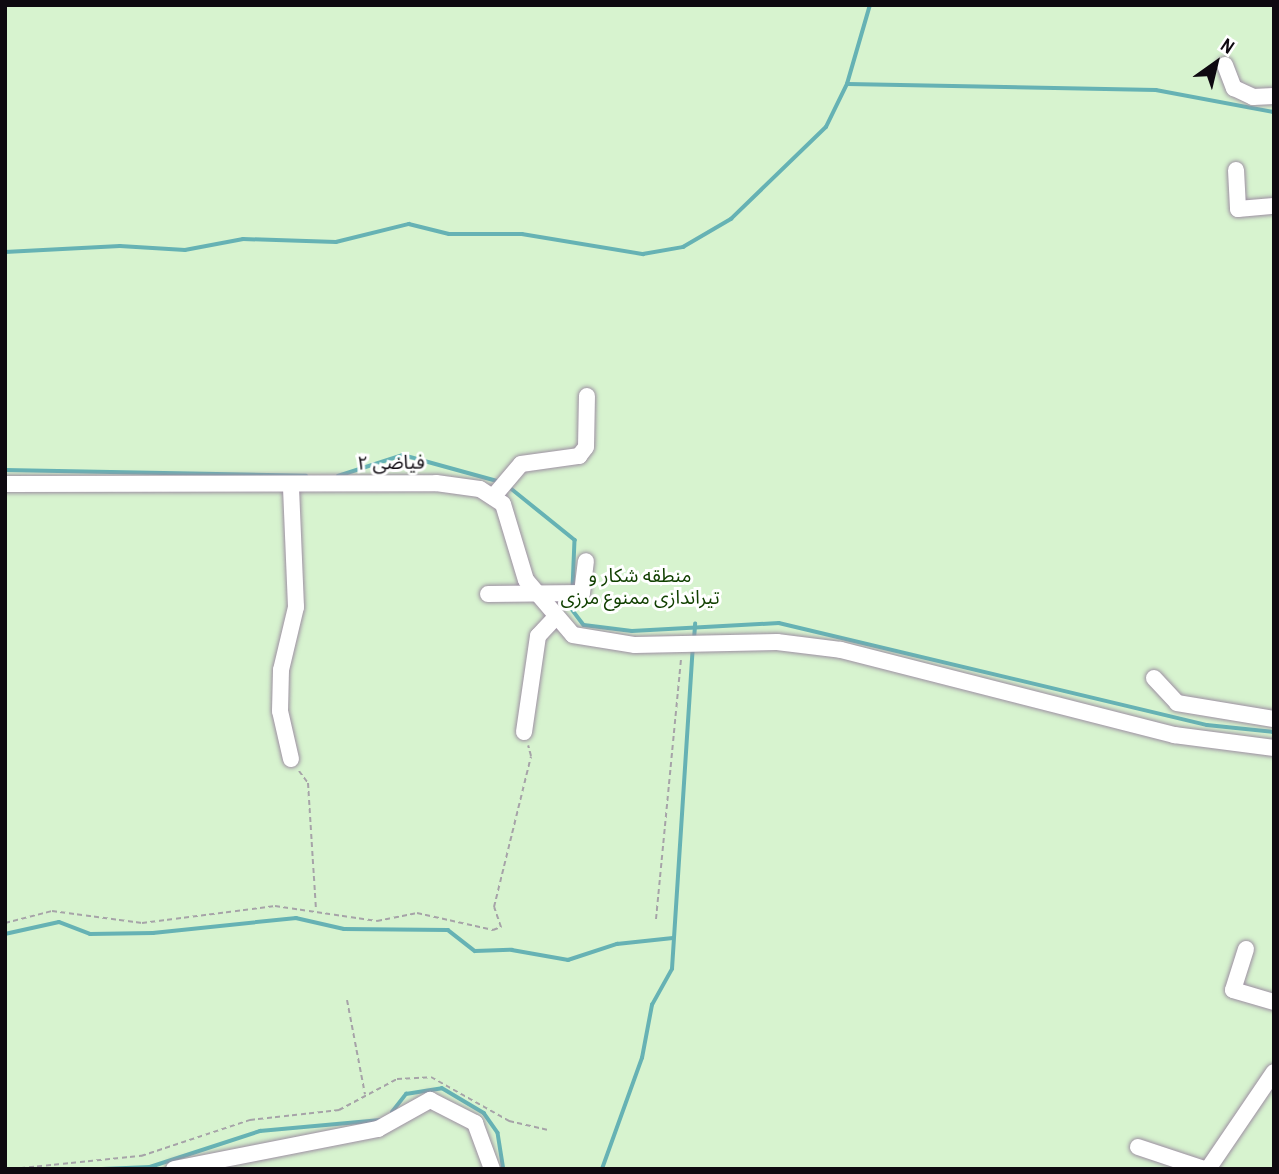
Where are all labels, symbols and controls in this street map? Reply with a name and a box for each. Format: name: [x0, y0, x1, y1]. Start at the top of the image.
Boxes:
north arrow: [1181, 28, 1251, 98]
text: N: [1216, 32, 1240, 60]
street label: فیاضی ۲: [357, 451, 425, 475]
park label: منطقه شکار و تیراندازی ممنوع مرزی: [560, 565, 720, 609]

